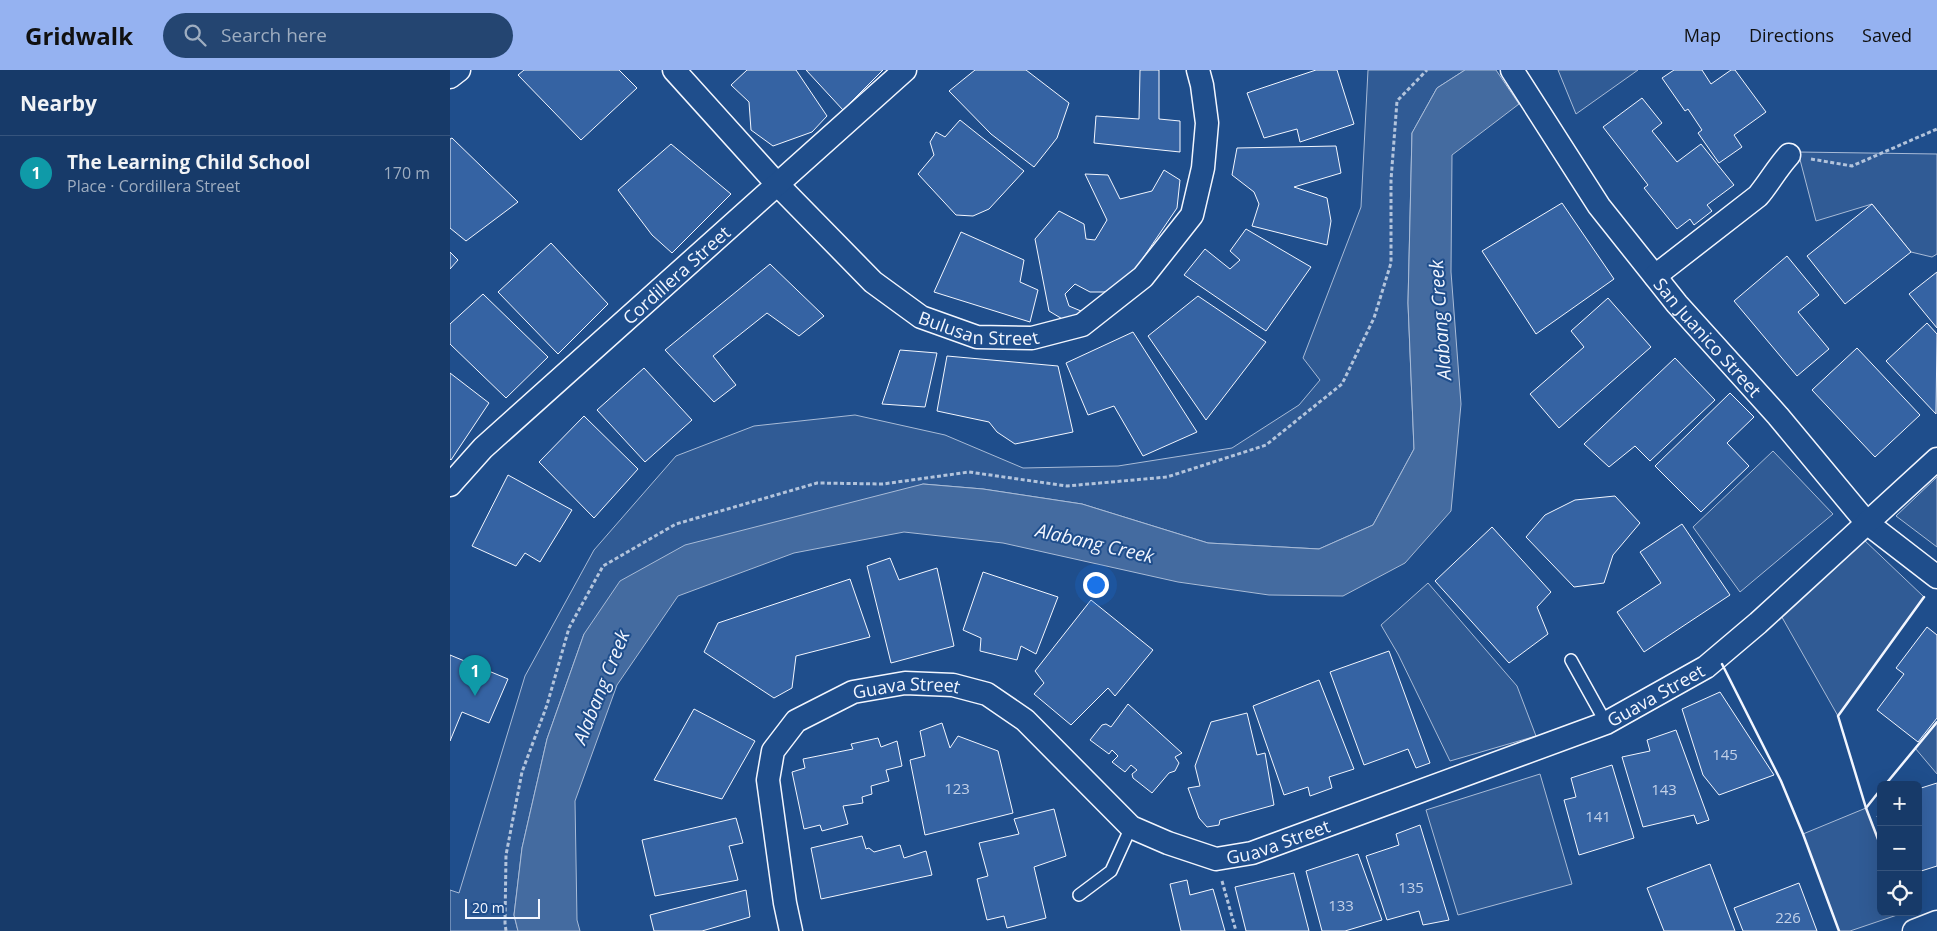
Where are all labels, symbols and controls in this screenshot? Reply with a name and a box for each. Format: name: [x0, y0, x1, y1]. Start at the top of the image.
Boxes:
search box: [163, 13, 513, 58]
text: Gridwalk: [25, 19, 133, 52]
icon: search: [181, 21, 209, 49]
text: Search here: [221, 22, 327, 48]
text: Map: [1684, 23, 1721, 47]
text: Directions: [1749, 23, 1834, 47]
text: Saved: [1862, 23, 1912, 47]
text: Nearby: [20, 89, 97, 117]
text: The Learning Child School: [67, 149, 310, 175]
text: 1: [31, 162, 41, 184]
text: 170 m: [384, 162, 430, 184]
text: Place · Cordillera Street: [67, 175, 240, 197]
street label: Cordillera Street: [617, 220, 735, 329]
water label: Alabang Creek: [1423, 258, 1457, 383]
street label: San Juanico Street: [1649, 273, 1767, 402]
street label: Bulusan Street: [915, 305, 1042, 350]
water label: Alabang Creek: [1031, 516, 1157, 569]
your location: [1083, 572, 1109, 598]
water label: Alabang Creek: [566, 626, 636, 750]
pin: 1: [459, 655, 491, 696]
street label: Guava Street: [1603, 658, 1709, 732]
street label: Guava Street: [851, 671, 963, 704]
house number: 145: [1712, 744, 1738, 764]
house number: 123: [944, 778, 970, 798]
house number: 143: [1651, 779, 1677, 799]
map controls: [1877, 781, 1922, 916]
button: +: [1877, 781, 1922, 826]
house number: 141: [1585, 806, 1611, 826]
street label: Guava Street: [1224, 813, 1333, 869]
button: −: [1877, 826, 1922, 871]
button: locate: [1877, 871, 1922, 916]
house number: 135: [1398, 877, 1424, 897]
house number: 133: [1328, 895, 1354, 915]
scale bar: [465, 896, 540, 919]
text: 20 m: [472, 898, 505, 917]
house number: 226: [1775, 907, 1801, 927]

